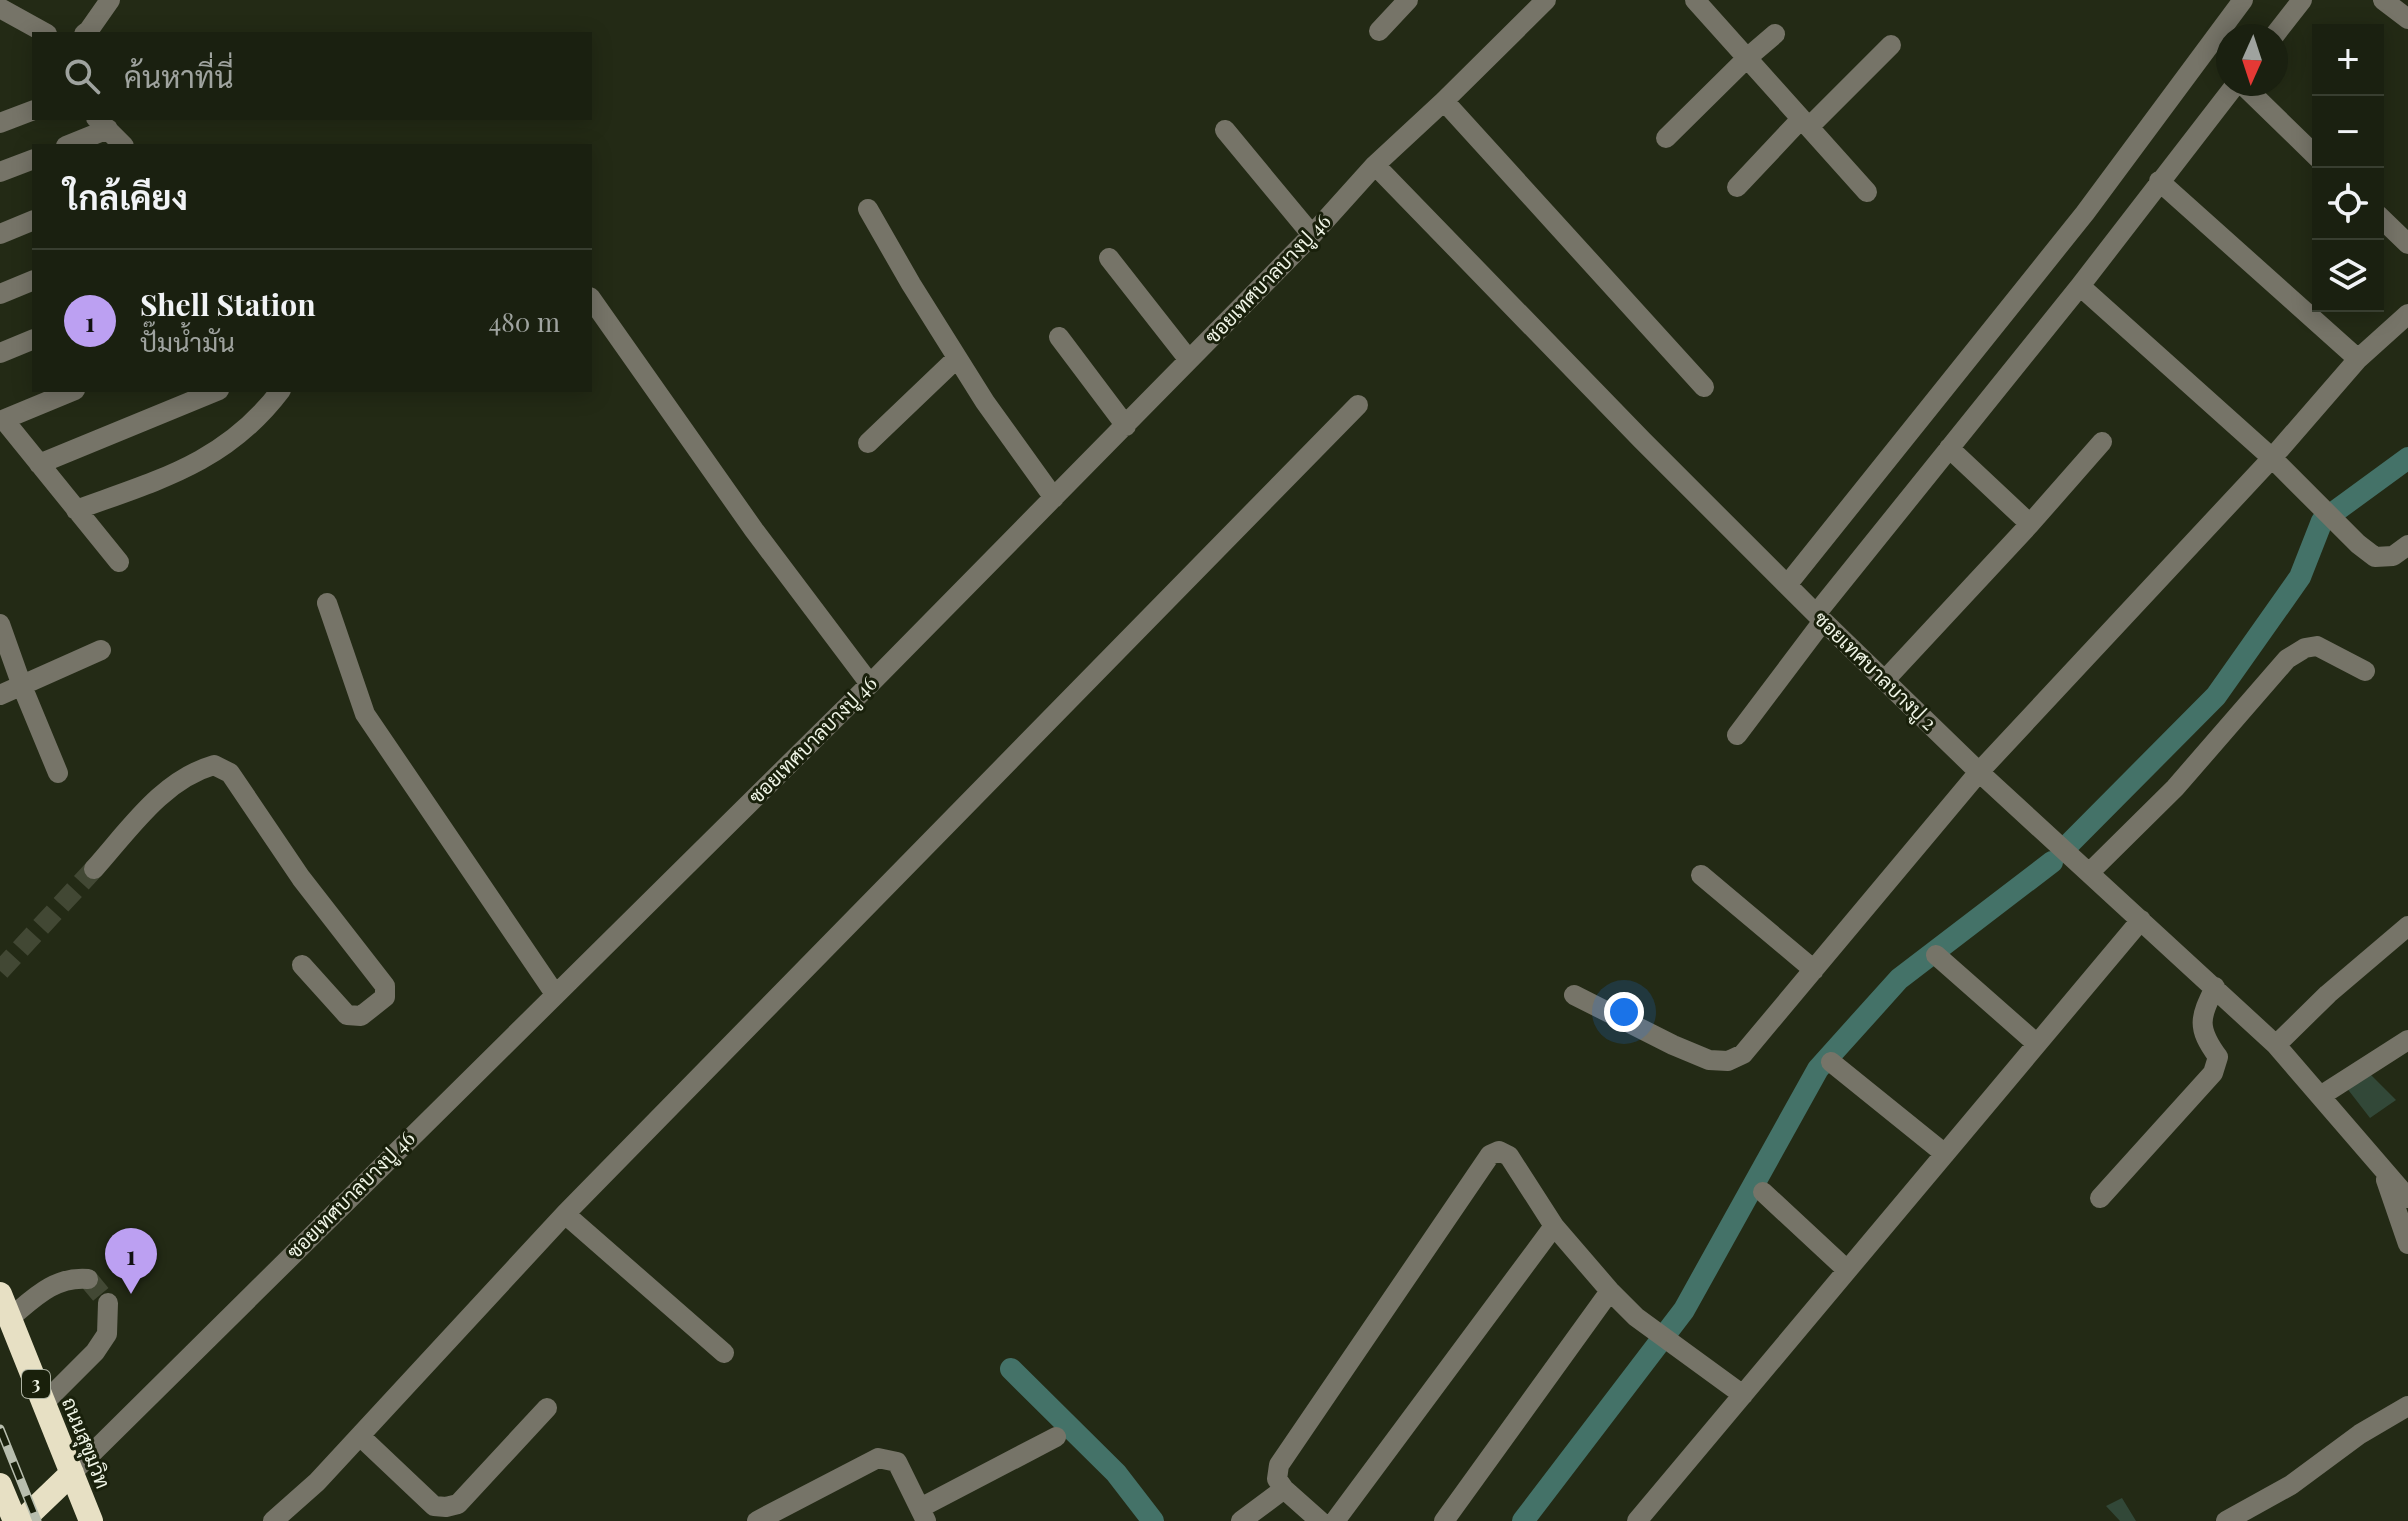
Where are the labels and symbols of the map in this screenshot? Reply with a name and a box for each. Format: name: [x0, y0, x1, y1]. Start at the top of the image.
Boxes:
north arrow: [2216, 24, 2288, 96]
street label: ซอยเทศบาลบางปู 46: [1198, 207, 1338, 351]
street label: ซอยเทศบาลบางปู 2: [1807, 604, 1943, 738]
street label: ซอยเทศบาลบางปู 46: [742, 669, 884, 811]
your location: [1604, 992, 1644, 1032]
street label: ซอยเทศบาลบางปู 46: [280, 1124, 422, 1266]
pin: 1: [105, 1228, 157, 1294]
road number: 3: [22, 1370, 50, 1398]
street label: ถนนสุขุมวิท: [55, 1393, 118, 1493]

